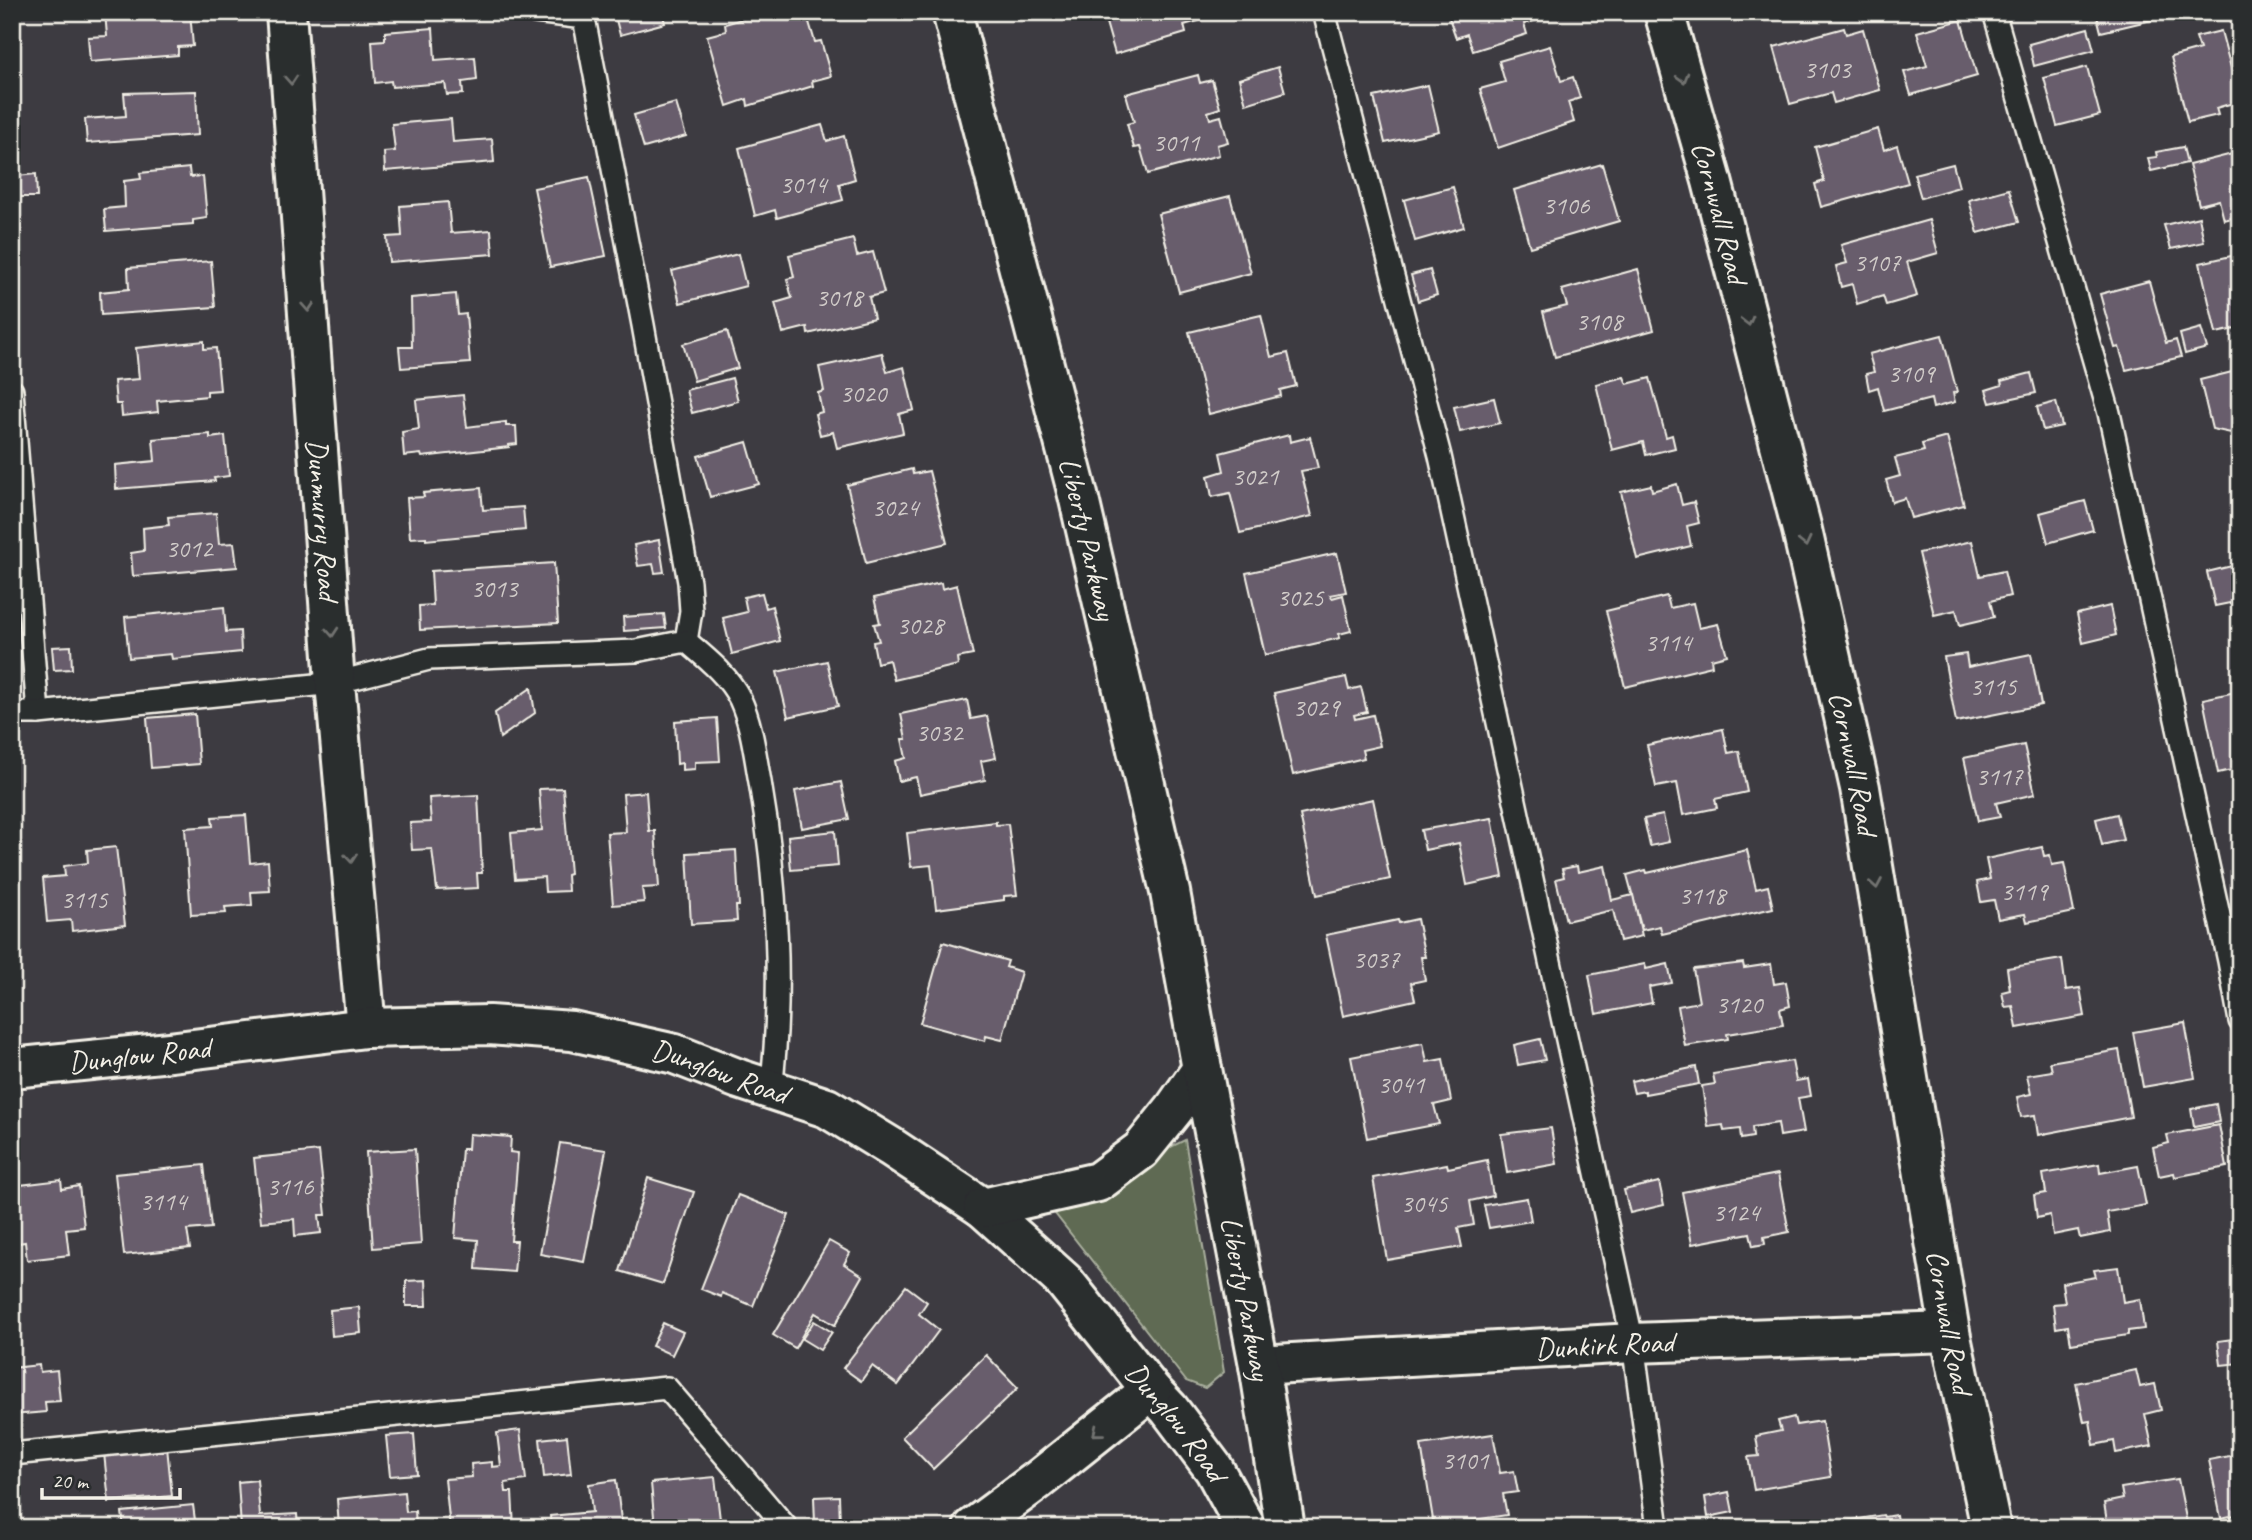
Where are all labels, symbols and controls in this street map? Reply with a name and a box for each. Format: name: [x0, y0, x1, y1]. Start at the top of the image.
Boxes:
house number: 3103: [1804, 53, 1853, 86]
one-way arrow: [1674, 72, 1689, 84]
one-way arrow: [284, 75, 299, 86]
house number: 3011: [1153, 126, 1201, 159]
street label: Cornwall Road: [1683, 137, 1758, 291]
house number: 3014: [780, 168, 829, 201]
house number: 3106: [1543, 189, 1591, 222]
house number: 3107: [1854, 246, 1902, 279]
house number: 3018: [816, 281, 865, 314]
one-way arrow: [300, 302, 315, 313]
house number: 3108: [1576, 305, 1625, 338]
one-way arrow: [1740, 315, 1754, 327]
house number: 3109: [1888, 357, 1937, 390]
house number: 3020: [840, 377, 889, 410]
street label: Dunmurry Road: [298, 438, 348, 606]
street label: Liberty Parkway: [1050, 454, 1126, 625]
house number: 3021: [1232, 460, 1280, 493]
house number: 3024: [872, 491, 921, 524]
house number: 3012: [166, 532, 215, 565]
one-way arrow: [1796, 536, 1811, 548]
house number: 3013: [471, 572, 520, 605]
house number: 3025: [1277, 581, 1325, 614]
house number: 3028: [897, 609, 946, 642]
house number: 3114: [1645, 626, 1694, 659]
one-way arrow: [324, 627, 339, 638]
house number: 3115: [1970, 670, 2018, 703]
street label: Cornwall Road: [1820, 688, 1887, 842]
house number: 3029: [1293, 691, 1342, 724]
house number: 3032: [916, 716, 965, 749]
house number: 3117: [1976, 760, 2024, 793]
one-way arrow: [343, 853, 358, 864]
house number: 3119: [2001, 875, 2050, 908]
one-way arrow: [1868, 878, 1883, 890]
house number: 3118: [1679, 879, 1728, 912]
house number: 3115: [61, 883, 109, 916]
house number: 3037: [1353, 943, 1401, 976]
house number: 3120: [1716, 988, 1765, 1021]
street label: Dunglow Road: [67, 1028, 217, 1081]
street label: Dunglow Road: [648, 1030, 797, 1114]
house number: 3041: [1378, 1068, 1426, 1101]
house number: 3116: [267, 1170, 315, 1203]
house number: 3114: [140, 1185, 189, 1218]
house number: 3045: [1401, 1187, 1449, 1220]
house number: 3124: [1713, 1196, 1762, 1229]
street label: Liberty Parkway: [1212, 1213, 1280, 1384]
street label: Cornwall Road: [1918, 1247, 1982, 1401]
street label: Dunkirk Road: [1534, 1322, 1679, 1368]
street label: Dunglow Road: [1117, 1354, 1238, 1491]
one-way arrow: [1093, 1424, 1105, 1437]
house number: 3101: [1442, 1444, 1490, 1477]
scale bar: [42, 1456, 180, 1500]
text: 20 m: [52, 1468, 90, 1494]

